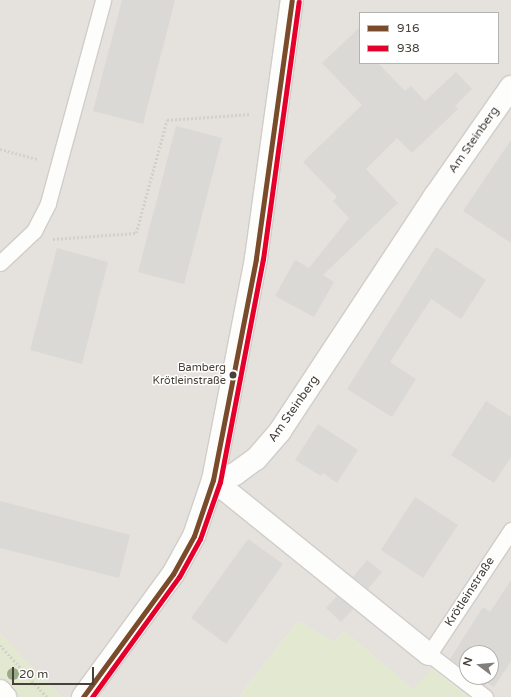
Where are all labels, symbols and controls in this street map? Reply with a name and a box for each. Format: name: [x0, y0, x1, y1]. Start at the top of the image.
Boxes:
legend: [359, 12, 499, 64]
text: 916: [397, 21, 420, 35]
text: 938: [397, 41, 420, 55]
street label: Am Steinberg: [446, 104, 502, 176]
place label: Bamberg Krötleinstraße: [153, 362, 226, 388]
marker: Bamberg Krötleinstraße: [228, 370, 238, 380]
street label: Am Steinberg: [266, 373, 322, 445]
street label: Krötleinstraße: [442, 554, 498, 630]
north arrow: [459, 645, 499, 685]
text: N: [460, 656, 475, 668]
scale bar: [14, 659, 96, 685]
text: 20 m: [19, 667, 48, 681]

